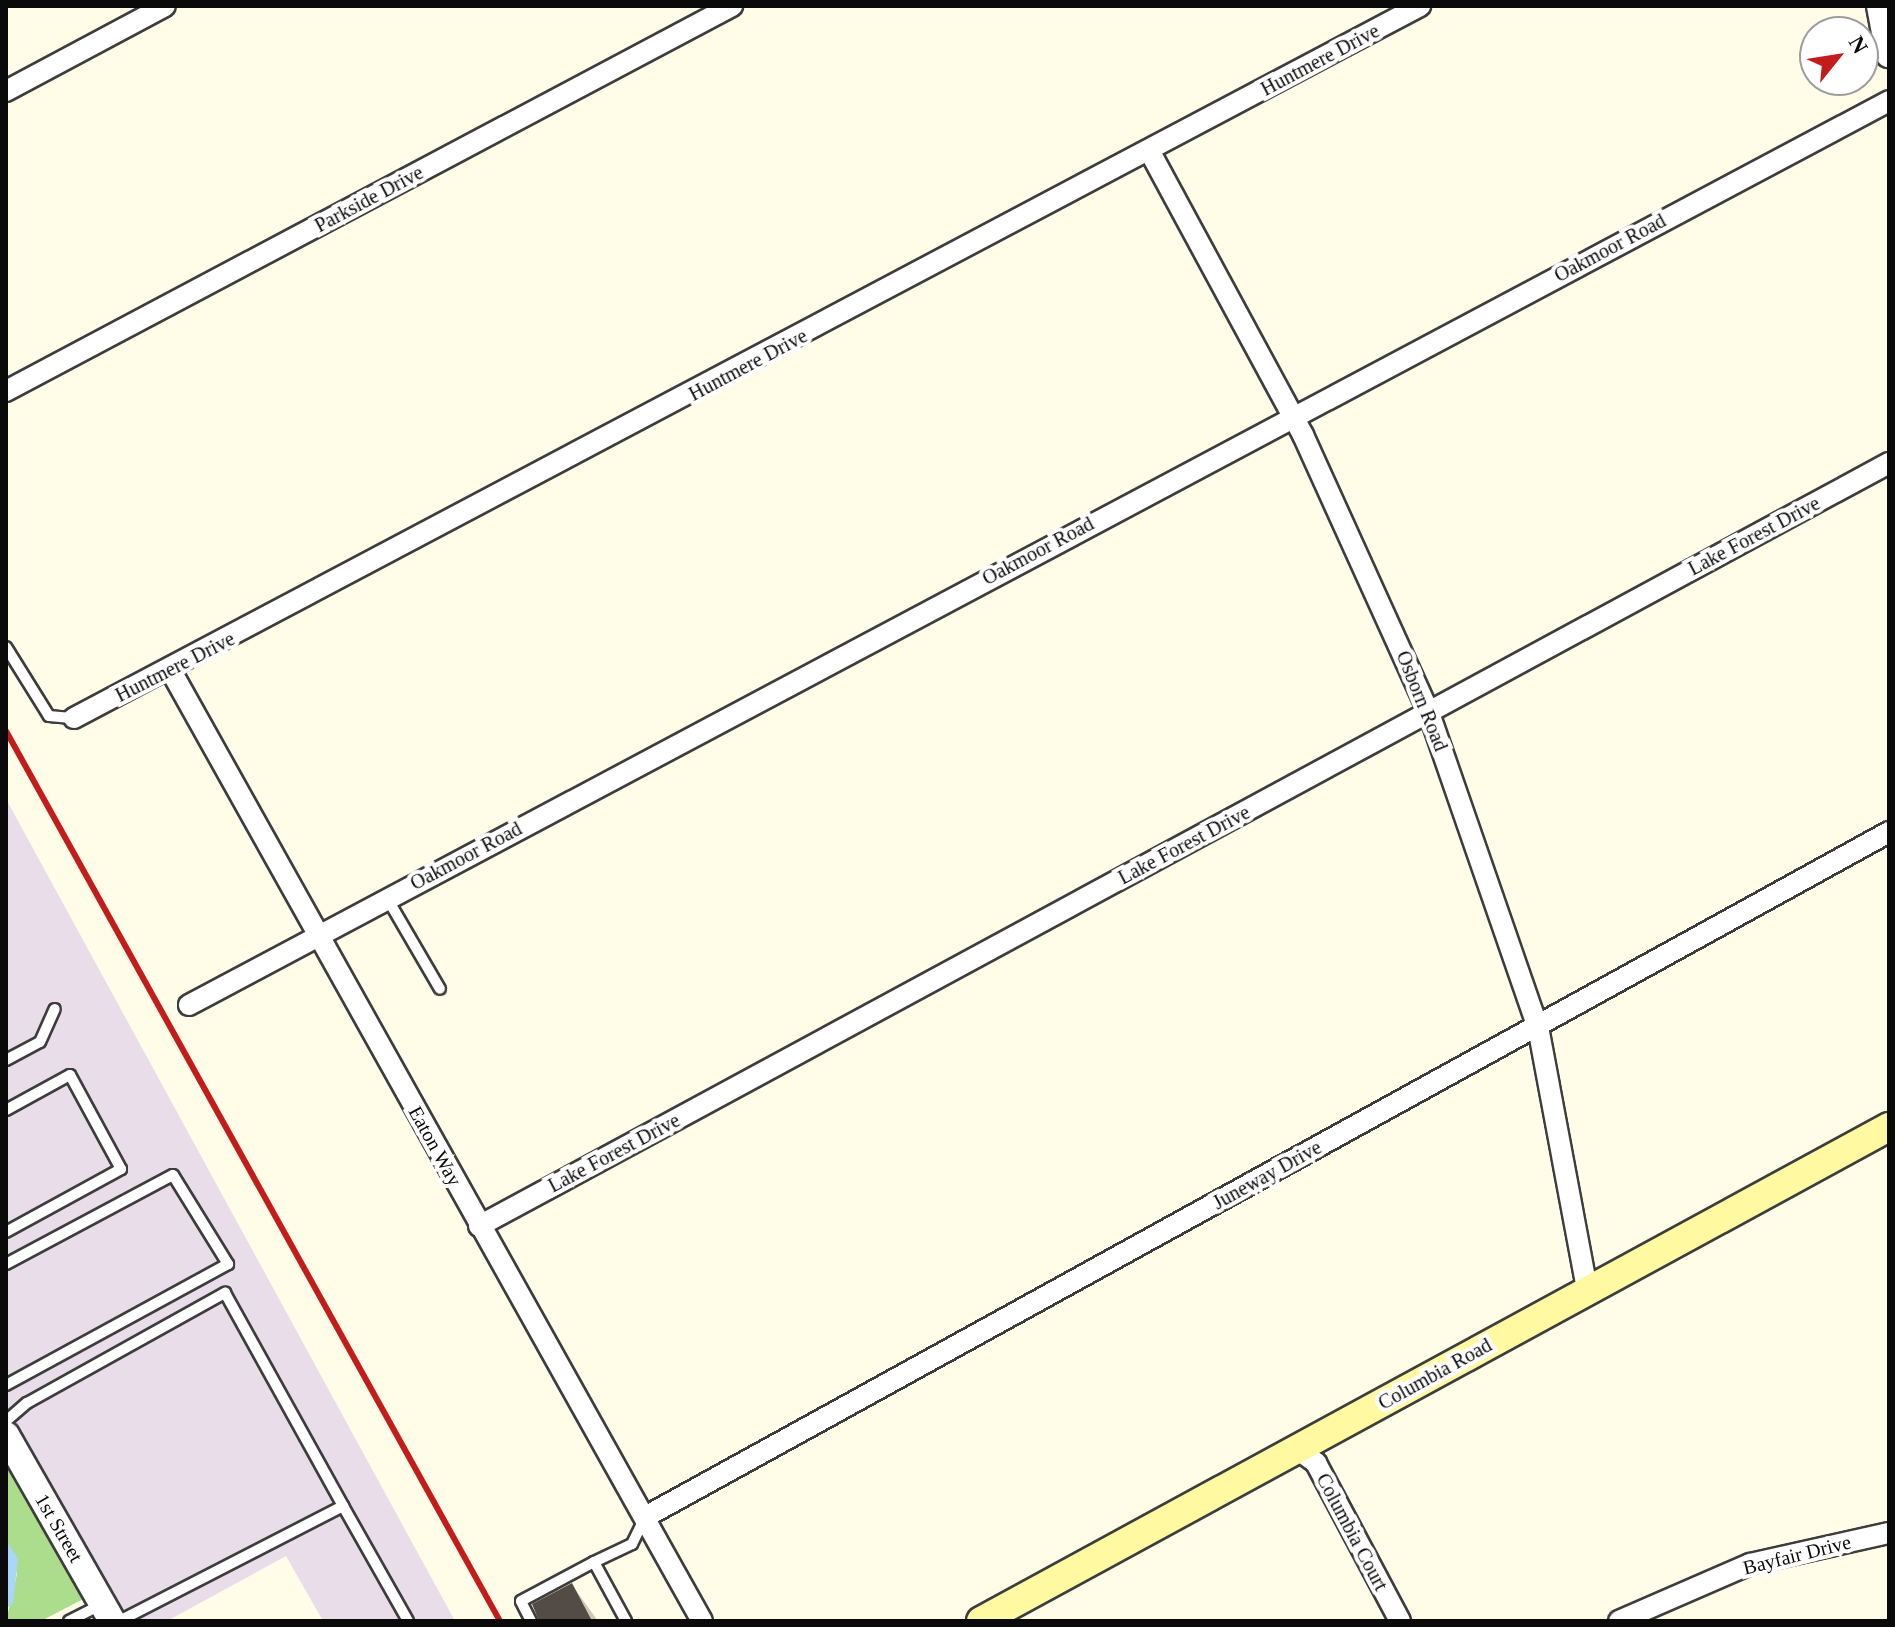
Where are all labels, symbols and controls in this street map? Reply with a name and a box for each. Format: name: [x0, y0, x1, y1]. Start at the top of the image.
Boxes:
north arrow: [1799, 16, 1879, 96]
street label: Huntmere Drive: [1257, 19, 1383, 101]
text: N: [1844, 32, 1873, 58]
street label: Parkside Drive: [311, 160, 427, 238]
street label: Oakmoor Road: [1550, 209, 1670, 287]
street label: Huntmere Drive: [685, 324, 811, 406]
street label: Lake Forest Drive: [1684, 491, 1824, 581]
street label: Oakmoor Road: [978, 512, 1098, 590]
street label: Huntmere Drive: [111, 627, 239, 707]
street label: Osborn Road: [1391, 647, 1453, 755]
street label: Lake Forest Drive: [1114, 800, 1254, 890]
street label: Oakmoor Road: [406, 817, 526, 895]
street label: Eaton Way: [403, 1102, 467, 1190]
street label: Lake Forest Drive: [544, 1108, 684, 1198]
street label: Juneway Drive: [1208, 1135, 1326, 1215]
street label: Columbia Road: [1374, 1333, 1496, 1415]
street label: Columbia Court: [1311, 1469, 1393, 1595]
street label: 1st Street: [30, 1490, 88, 1566]
street label: Bayfair Drive: [1740, 1530, 1854, 1580]

